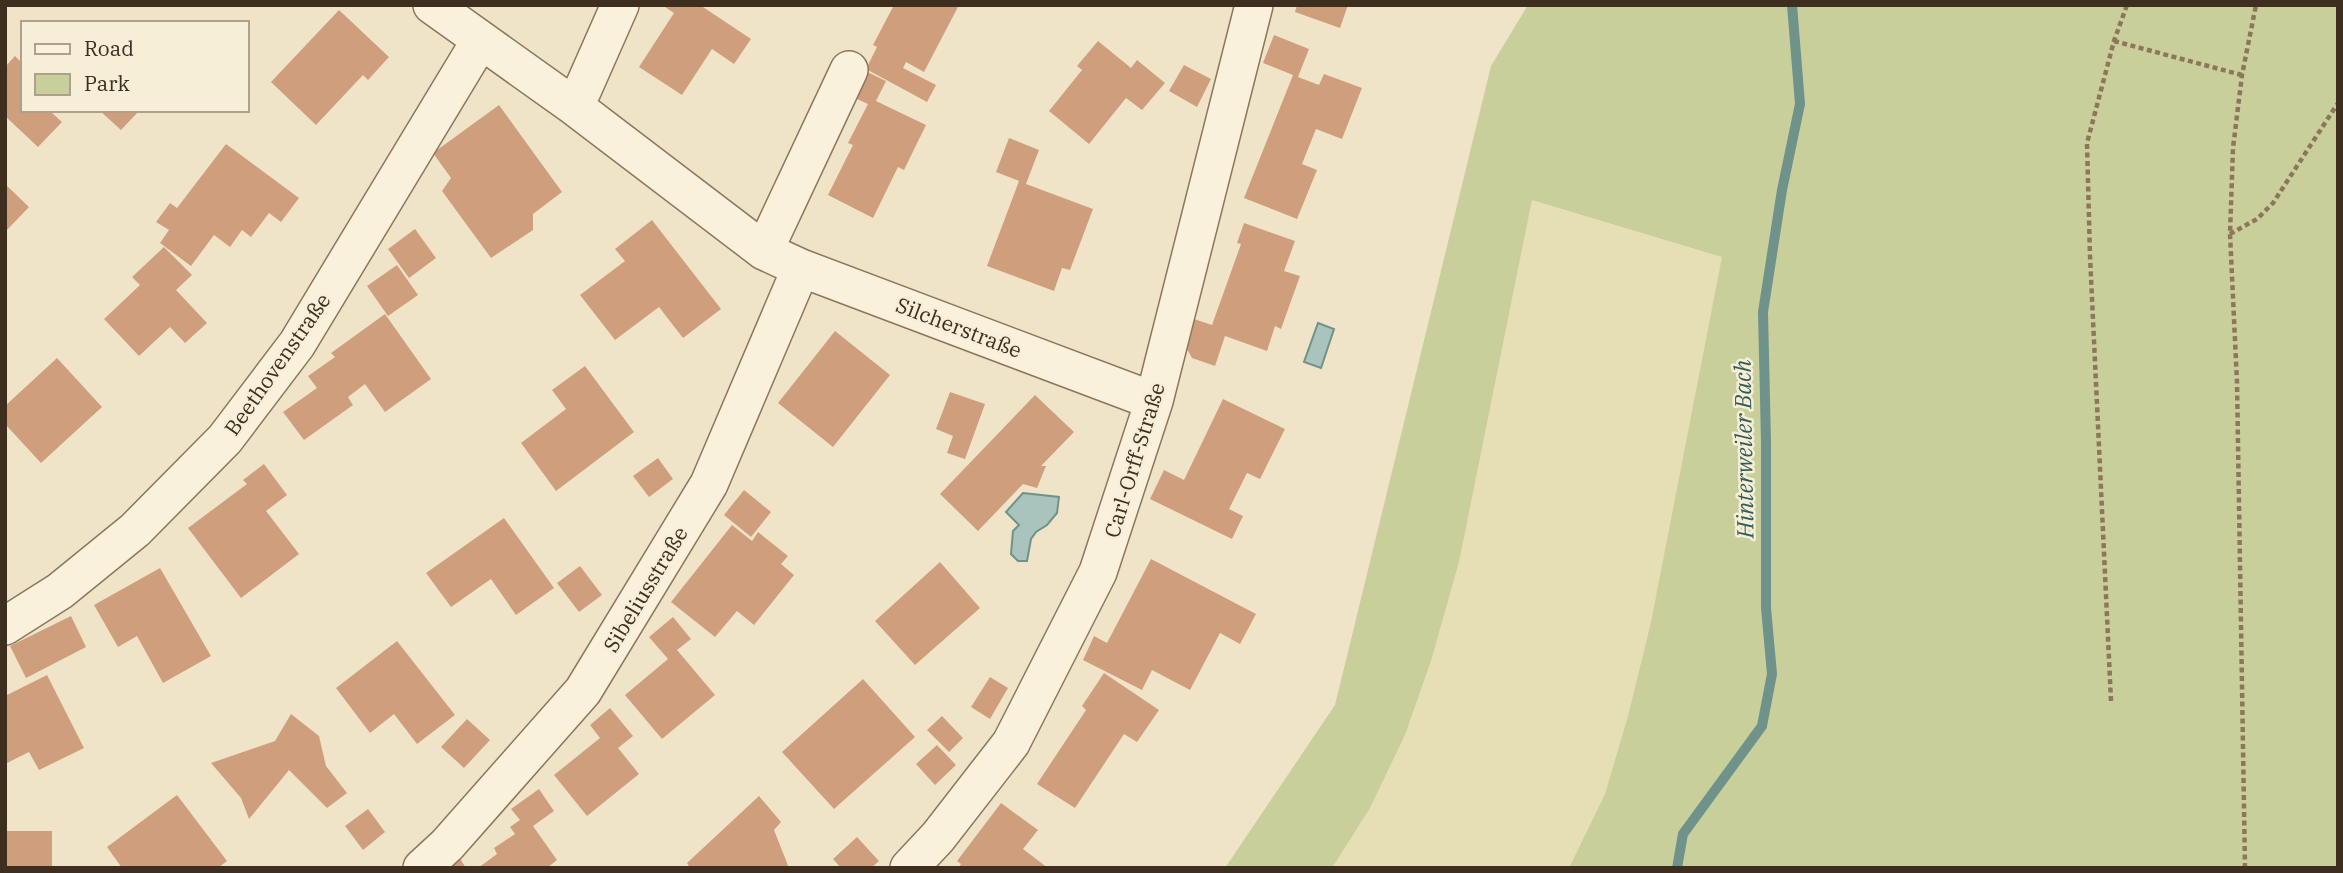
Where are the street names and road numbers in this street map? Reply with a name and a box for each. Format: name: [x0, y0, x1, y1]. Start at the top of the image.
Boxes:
street label: Beethovenstraße: [218, 287, 336, 441]
street label: Silcherstraße: [892, 290, 1026, 364]
street label: Carl-Orff-Straße: [1097, 379, 1171, 541]
street label: Sibeliusstraße: [596, 521, 694, 657]

